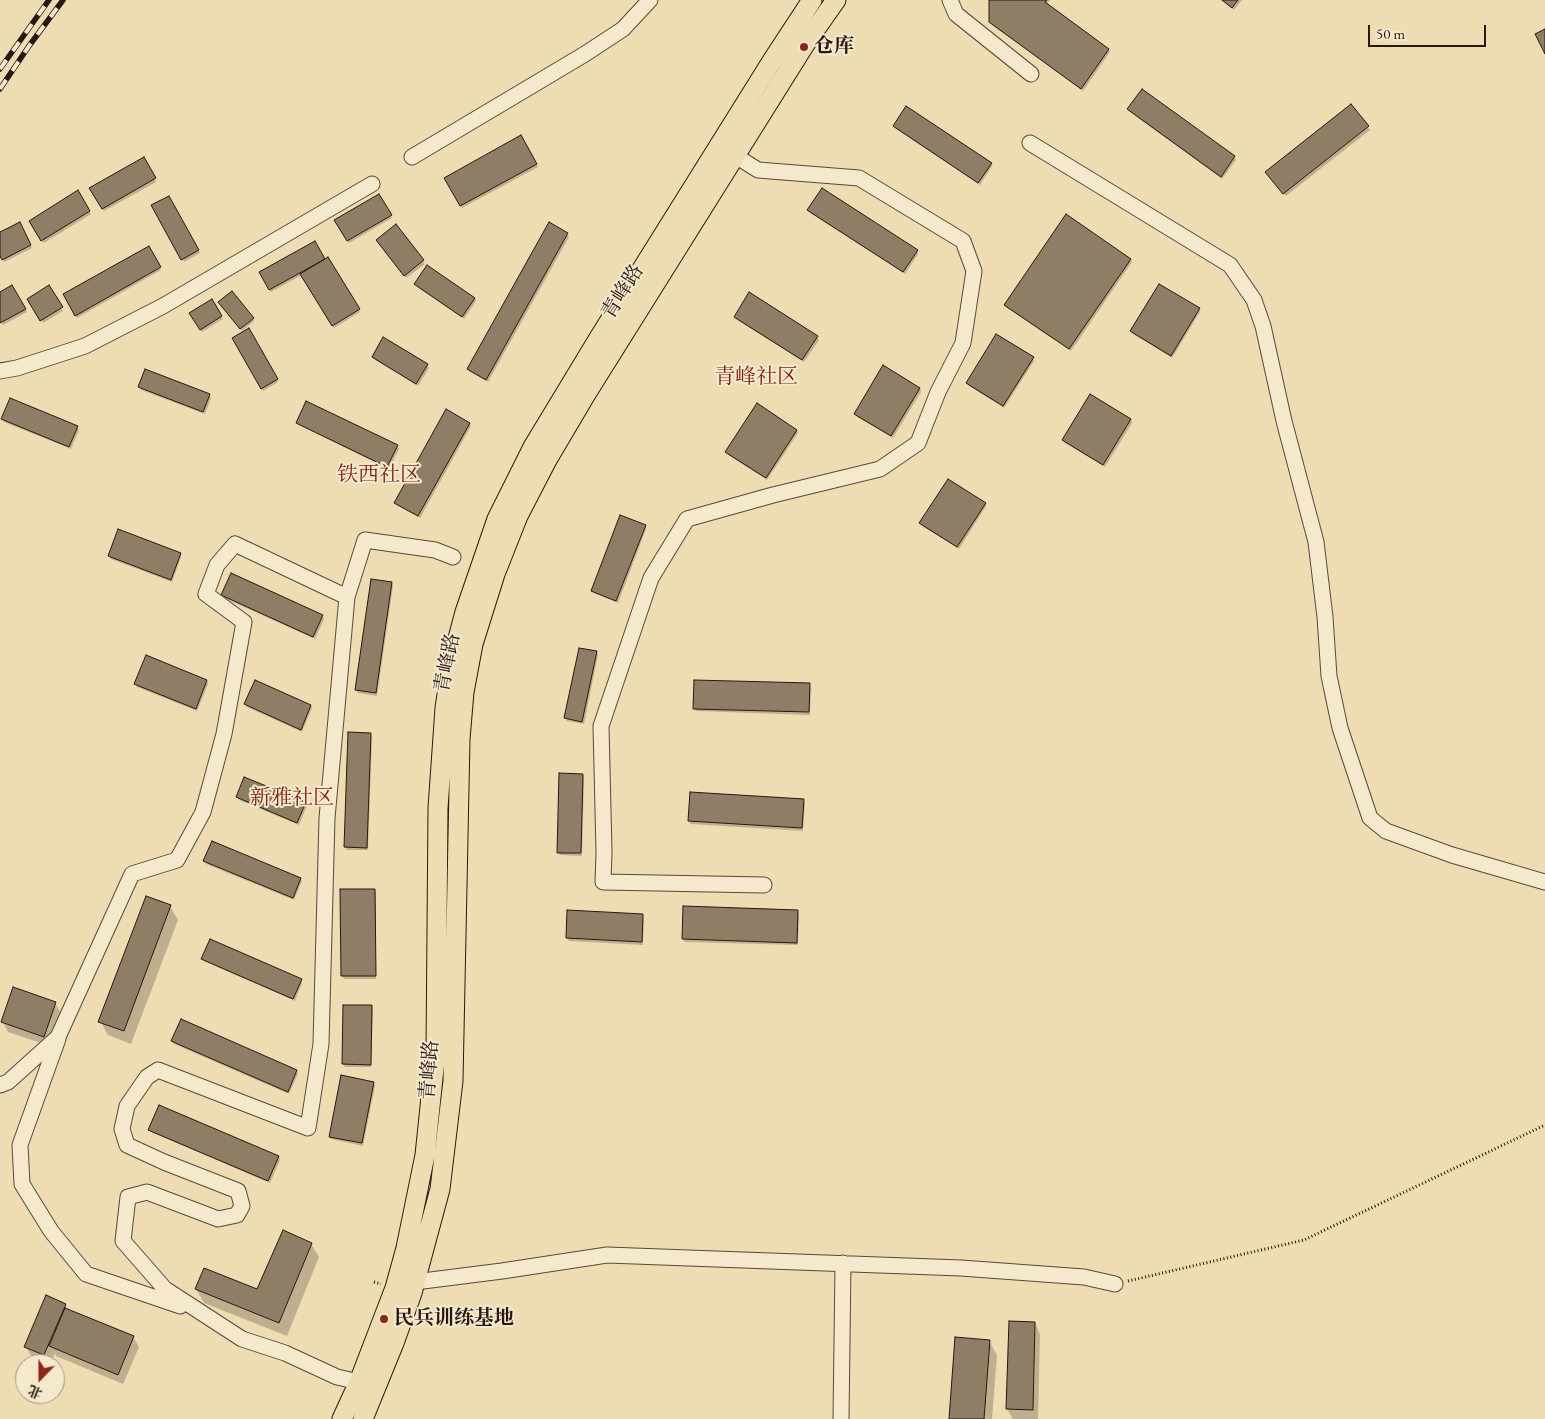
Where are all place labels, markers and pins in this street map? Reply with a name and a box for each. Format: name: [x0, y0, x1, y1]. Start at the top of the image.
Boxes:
place label: 仓库: [814, 35, 854, 59]
marker: 仓库: [798, 41, 810, 53]
place label: 民兵训练基地: [394, 1307, 514, 1331]
marker: 民兵训练基地: [378, 1313, 390, 1325]

